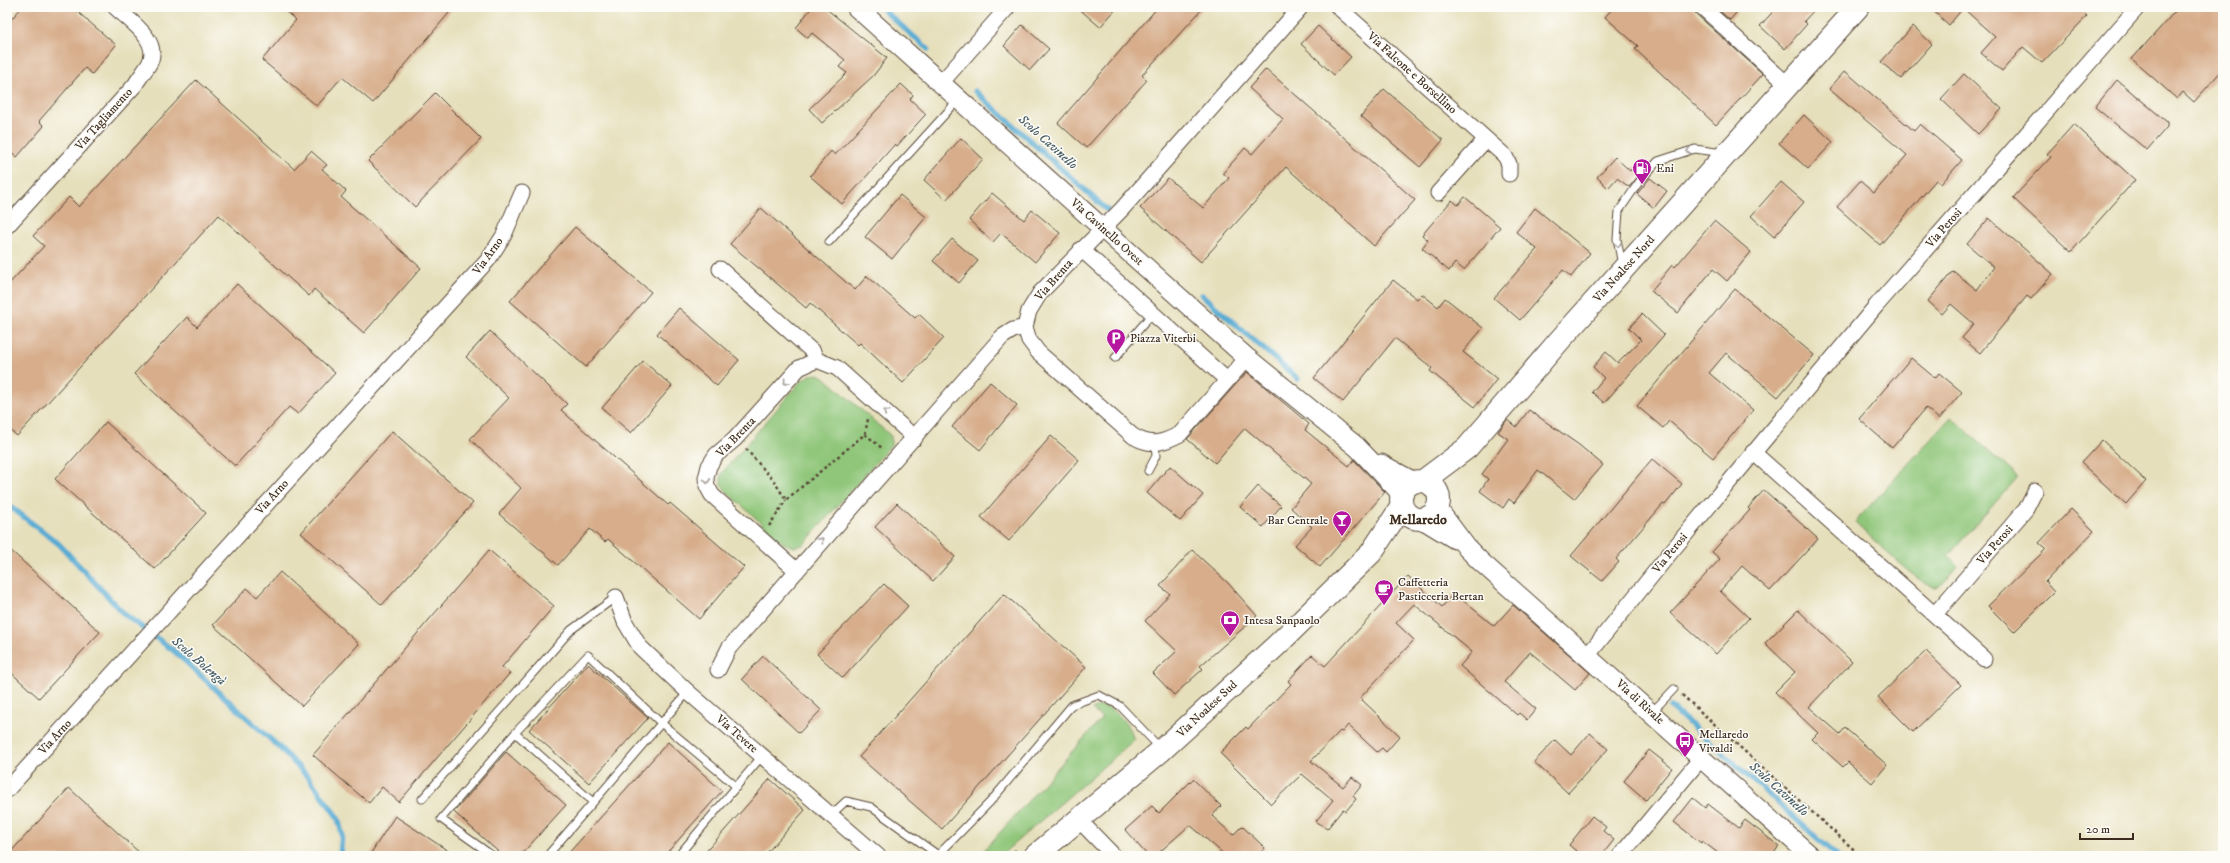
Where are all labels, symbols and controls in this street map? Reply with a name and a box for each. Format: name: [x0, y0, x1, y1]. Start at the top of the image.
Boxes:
street label: Via Falcone e Borsellino: [1363, 28, 1460, 117]
street label: Via Tagliamento: [71, 85, 136, 154]
water label: Scolo Cavinello: [1014, 111, 1081, 173]
one-way arrow: [1686, 146, 1693, 155]
fuel station icon: Eni: [1631, 157, 1653, 185]
place label: Eni: [1656, 161, 1674, 176]
street label: Via Cavinello Ovest: [1067, 195, 1147, 269]
street label: Via Perosi: [1922, 205, 1965, 252]
street label: Via Noalese Nord: [1589, 233, 1658, 306]
street label: Via Arno: [469, 234, 507, 278]
one-way arrow: [1613, 242, 1622, 248]
street label: Via Brenta: [1031, 255, 1077, 305]
parking icon: Piazza Viterbi: [1105, 327, 1127, 355]
place label: Piazza Viterbi: [1130, 331, 1196, 346]
one-way arrow: [783, 377, 791, 385]
one-way arrow: [883, 410, 890, 417]
street label: Via Brenta: [712, 413, 760, 461]
street label: Via Arno: [252, 476, 292, 519]
one-way arrow: [703, 478, 712, 485]
bar icon: Bar Centrale: [1331, 509, 1353, 537]
district label: Mellaredo: [1389, 511, 1447, 529]
place label: Bar Centrale: [1267, 513, 1328, 528]
street label: Via Perosi: [1973, 522, 2016, 569]
street label: Via Perosi: [1649, 530, 1691, 577]
one-way arrow: [817, 538, 824, 545]
place label: Caffetteria Pasticceria Bertan: [1398, 575, 1485, 604]
cafe icon: Caffetteria Pasticceria Bertan: [1373, 578, 1395, 606]
bank icon: Intesa Sanpaolo: [1219, 609, 1241, 637]
place label: Intesa Sanpaolo: [1244, 613, 1320, 628]
water label: Scolo Bolengà: [168, 633, 230, 689]
street label: Via di Rivale: [1612, 676, 1667, 728]
street label: Via Noalese Sud: [1173, 677, 1240, 741]
street label: Via Tevere: [712, 711, 761, 756]
street label: Via Arno: [35, 716, 75, 759]
place label: Mellaredo Vivaldi: [1698, 727, 1748, 756]
bus stop icon: Mellaredo Vivaldi: [1674, 730, 1696, 758]
water label: Scolo Cavinello: [1745, 758, 1812, 820]
scale bar: [2080, 815, 2133, 841]
text: 20 m: [2086, 822, 2110, 837]

